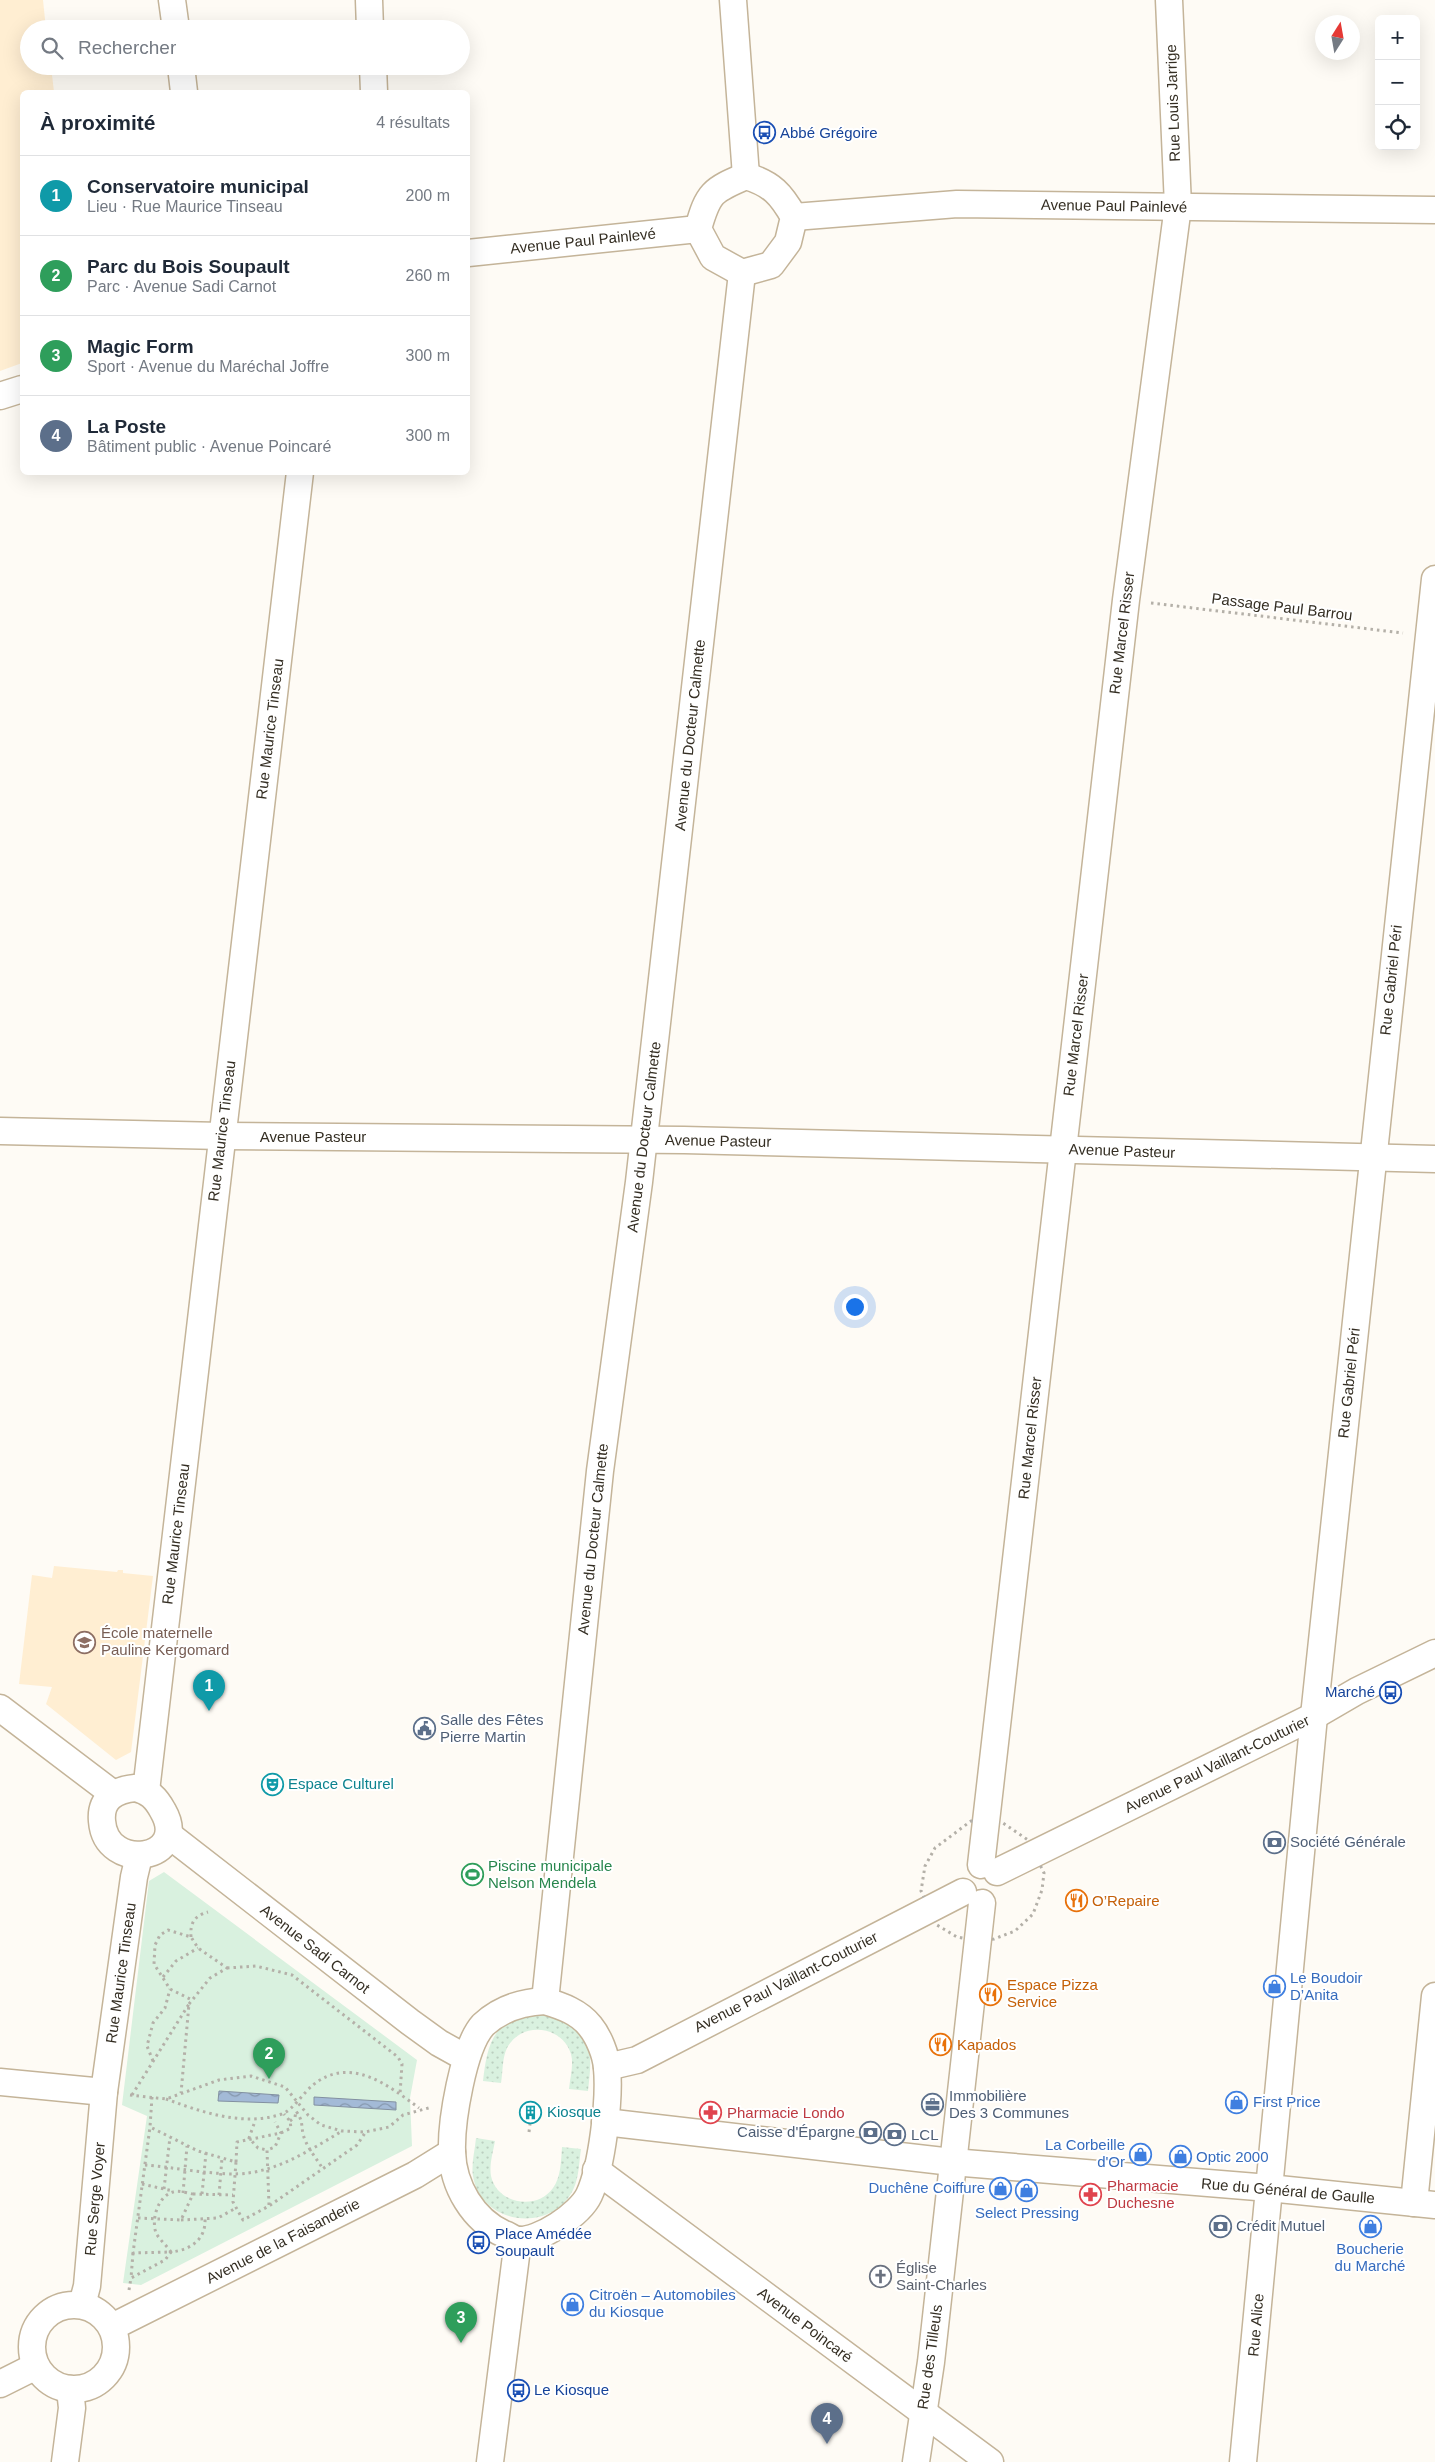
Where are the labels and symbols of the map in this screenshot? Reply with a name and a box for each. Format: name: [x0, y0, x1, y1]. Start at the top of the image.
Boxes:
north arrow: [1315, 15, 1360, 60]
street label: Rue Louis Jarrige: [1162, 44, 1183, 162]
bus stop icon: Abbé Grégoire: [752, 121, 776, 145]
place label: Abbé Grégoire: [780, 124, 878, 141]
street label: Avenue Paul Painlevé: [1041, 196, 1187, 215]
street label: Avenue Paul Painlevé: [509, 224, 657, 257]
street label: Rue Marcel Risser: [1106, 571, 1137, 695]
street label: Passage Paul Barrou: [1211, 589, 1353, 624]
street label: Avenue du Docteur Calmette: [671, 638, 708, 831]
street label: Rue Maurice Tinseau: [252, 658, 287, 800]
street label: Rue Gabriel Péri: [1376, 924, 1405, 1036]
street label: Rue Marcel Risser: [1060, 973, 1091, 1097]
street label: Avenue du Docteur Calmette: [623, 1040, 664, 1233]
street label: Rue Maurice Tinseau: [204, 1060, 239, 1202]
street label: Avenue Pasteur: [260, 1128, 366, 1145]
street label: Avenue Pasteur: [665, 1131, 771, 1150]
street label: Avenue Pasteur: [1069, 1140, 1176, 1161]
your location: [842, 1294, 868, 1320]
street label: Rue Gabriel Péri: [1334, 1327, 1363, 1439]
street label: Rue Marcel Risser: [1015, 1376, 1044, 1500]
street label: Avenue du Docteur Calmette: [574, 1442, 611, 1635]
street label: Rue Maurice Tinseau: [158, 1463, 193, 1605]
place label: École maternelle Pauline Kergomard: [101, 1624, 229, 1658]
school or university icon: École maternelle Pauline Kergomard: [73, 1630, 97, 1654]
pin: 1: [193, 1670, 225, 1711]
bus stop icon: Marché: [1379, 1680, 1403, 1704]
place label: Marché: [1325, 1683, 1375, 1700]
place label: Salle des Fêtes Pierre Martin: [440, 1711, 543, 1745]
street label: Avenue Paul Vaillant-Couturier: [1121, 1711, 1312, 1816]
public building icon: Salle des Fêtes Pierre Martin: [412, 1717, 436, 1741]
theatre icon: Espace Culturel: [260, 1772, 284, 1796]
place label: Espace Culturel: [288, 1775, 394, 1792]
bank icon: Société Générale: [1262, 1830, 1286, 1854]
place label: Société Générale: [1290, 1833, 1406, 1850]
place label: Piscine municipale Nelson Mendela: [488, 1857, 612, 1891]
sports icon: Piscine municipale Nelson Mendela: [460, 1863, 484, 1887]
restaurant icon: O’Repaire: [1064, 1889, 1088, 1913]
place label: O’Repaire: [1092, 1892, 1160, 1909]
street label: Avenue Sadi Carnot: [257, 1901, 374, 1997]
street label: Rue Maurice Tinseau: [102, 1902, 139, 2044]
street label: Avenue Paul Vaillant-Couturier: [691, 1928, 880, 2035]
place label: Le Boudoir D’Anita: [1290, 1969, 1363, 2003]
shop icon: Le Boudoir D’Anita: [1262, 1975, 1286, 1999]
place label: Espace Pizza Service: [1007, 1976, 1099, 2010]
restaurant icon: Espace Pizza Service: [979, 1982, 1003, 2006]
restaurant icon: Kapados: [929, 2033, 953, 2057]
place label: Kapados: [957, 2036, 1016, 2053]
pin: 2: [253, 2038, 285, 2079]
place label: Immobilière Des 3 Communes: [949, 2087, 1069, 2121]
shop icon: First Price: [1225, 2090, 1249, 2114]
office icon: Immobilière Des 3 Communes: [921, 2093, 945, 2117]
place label: First Price: [1253, 2093, 1321, 2110]
building icon: Kiosque: [519, 2100, 543, 2124]
pharmacy icon: Pharmacie Londo: [699, 2101, 723, 2125]
place label: Kiosque: [547, 2103, 601, 2120]
place label: Pharmacie Londo: [727, 2104, 845, 2121]
bank icon: Caisse d'Épargne: [859, 2120, 883, 2144]
place label: Caisse d'Épargne: [737, 2123, 855, 2140]
bank icon: LCL: [883, 2123, 907, 2147]
place label: LCL: [911, 2126, 939, 2143]
place label: La Corbeille d'Or: [1045, 2136, 1125, 2170]
street label: Rue Serge Voyer: [81, 2141, 108, 2257]
shop icon: La Corbeille d'Or: [1129, 2142, 1153, 2166]
shop icon: Optic 2000: [1168, 2145, 1192, 2169]
place label: Optic 2000: [1196, 2148, 1269, 2165]
street label: Rue du Général de Gaulle: [1200, 2174, 1376, 2207]
shop icon: Duchêne Coiffure: [989, 2176, 1013, 2200]
place label: Pharmacie Duchesne: [1107, 2177, 1179, 2211]
shop icon: Select Pressing: [1015, 2178, 1039, 2202]
place label: Duchêne Coiffure: [869, 2179, 985, 2196]
pharmacy icon: Pharmacie Duchesne: [1079, 2183, 1103, 2207]
street label: Avenue de la Faisanderie: [203, 2194, 362, 2287]
place label: Select Pressing: [975, 2204, 1079, 2221]
bank icon: Crédit Mutuel: [1208, 2214, 1232, 2238]
shop icon: Boucherie du Marché: [1358, 2214, 1382, 2238]
place label: Crédit Mutuel: [1236, 2217, 1325, 2234]
place label: Place Amédée Soupault: [495, 2225, 592, 2259]
bus stop icon: Place Amédée Soupault: [467, 2231, 491, 2255]
place label: Boucherie du Marché: [1335, 2240, 1405, 2274]
place label: Église Saint-Charles: [896, 2259, 987, 2293]
church icon: Église Saint-Charles: [868, 2265, 892, 2289]
street label: Avenue Poincaré: [755, 2284, 856, 2366]
place label: Citroën – Automobiles du Kiosque: [589, 2286, 736, 2320]
shop icon: Citroën – Automobiles du Kiosque: [561, 2292, 585, 2316]
street label: Rue Alice: [1244, 2293, 1267, 2357]
pin: 3: [445, 2302, 477, 2343]
street label: Rue des Tilleuls: [914, 2303, 945, 2411]
bus stop icon: Le Kiosque: [506, 2378, 530, 2402]
place label: Le Kiosque: [534, 2381, 609, 2398]
pin: 4: [811, 2403, 843, 2444]

